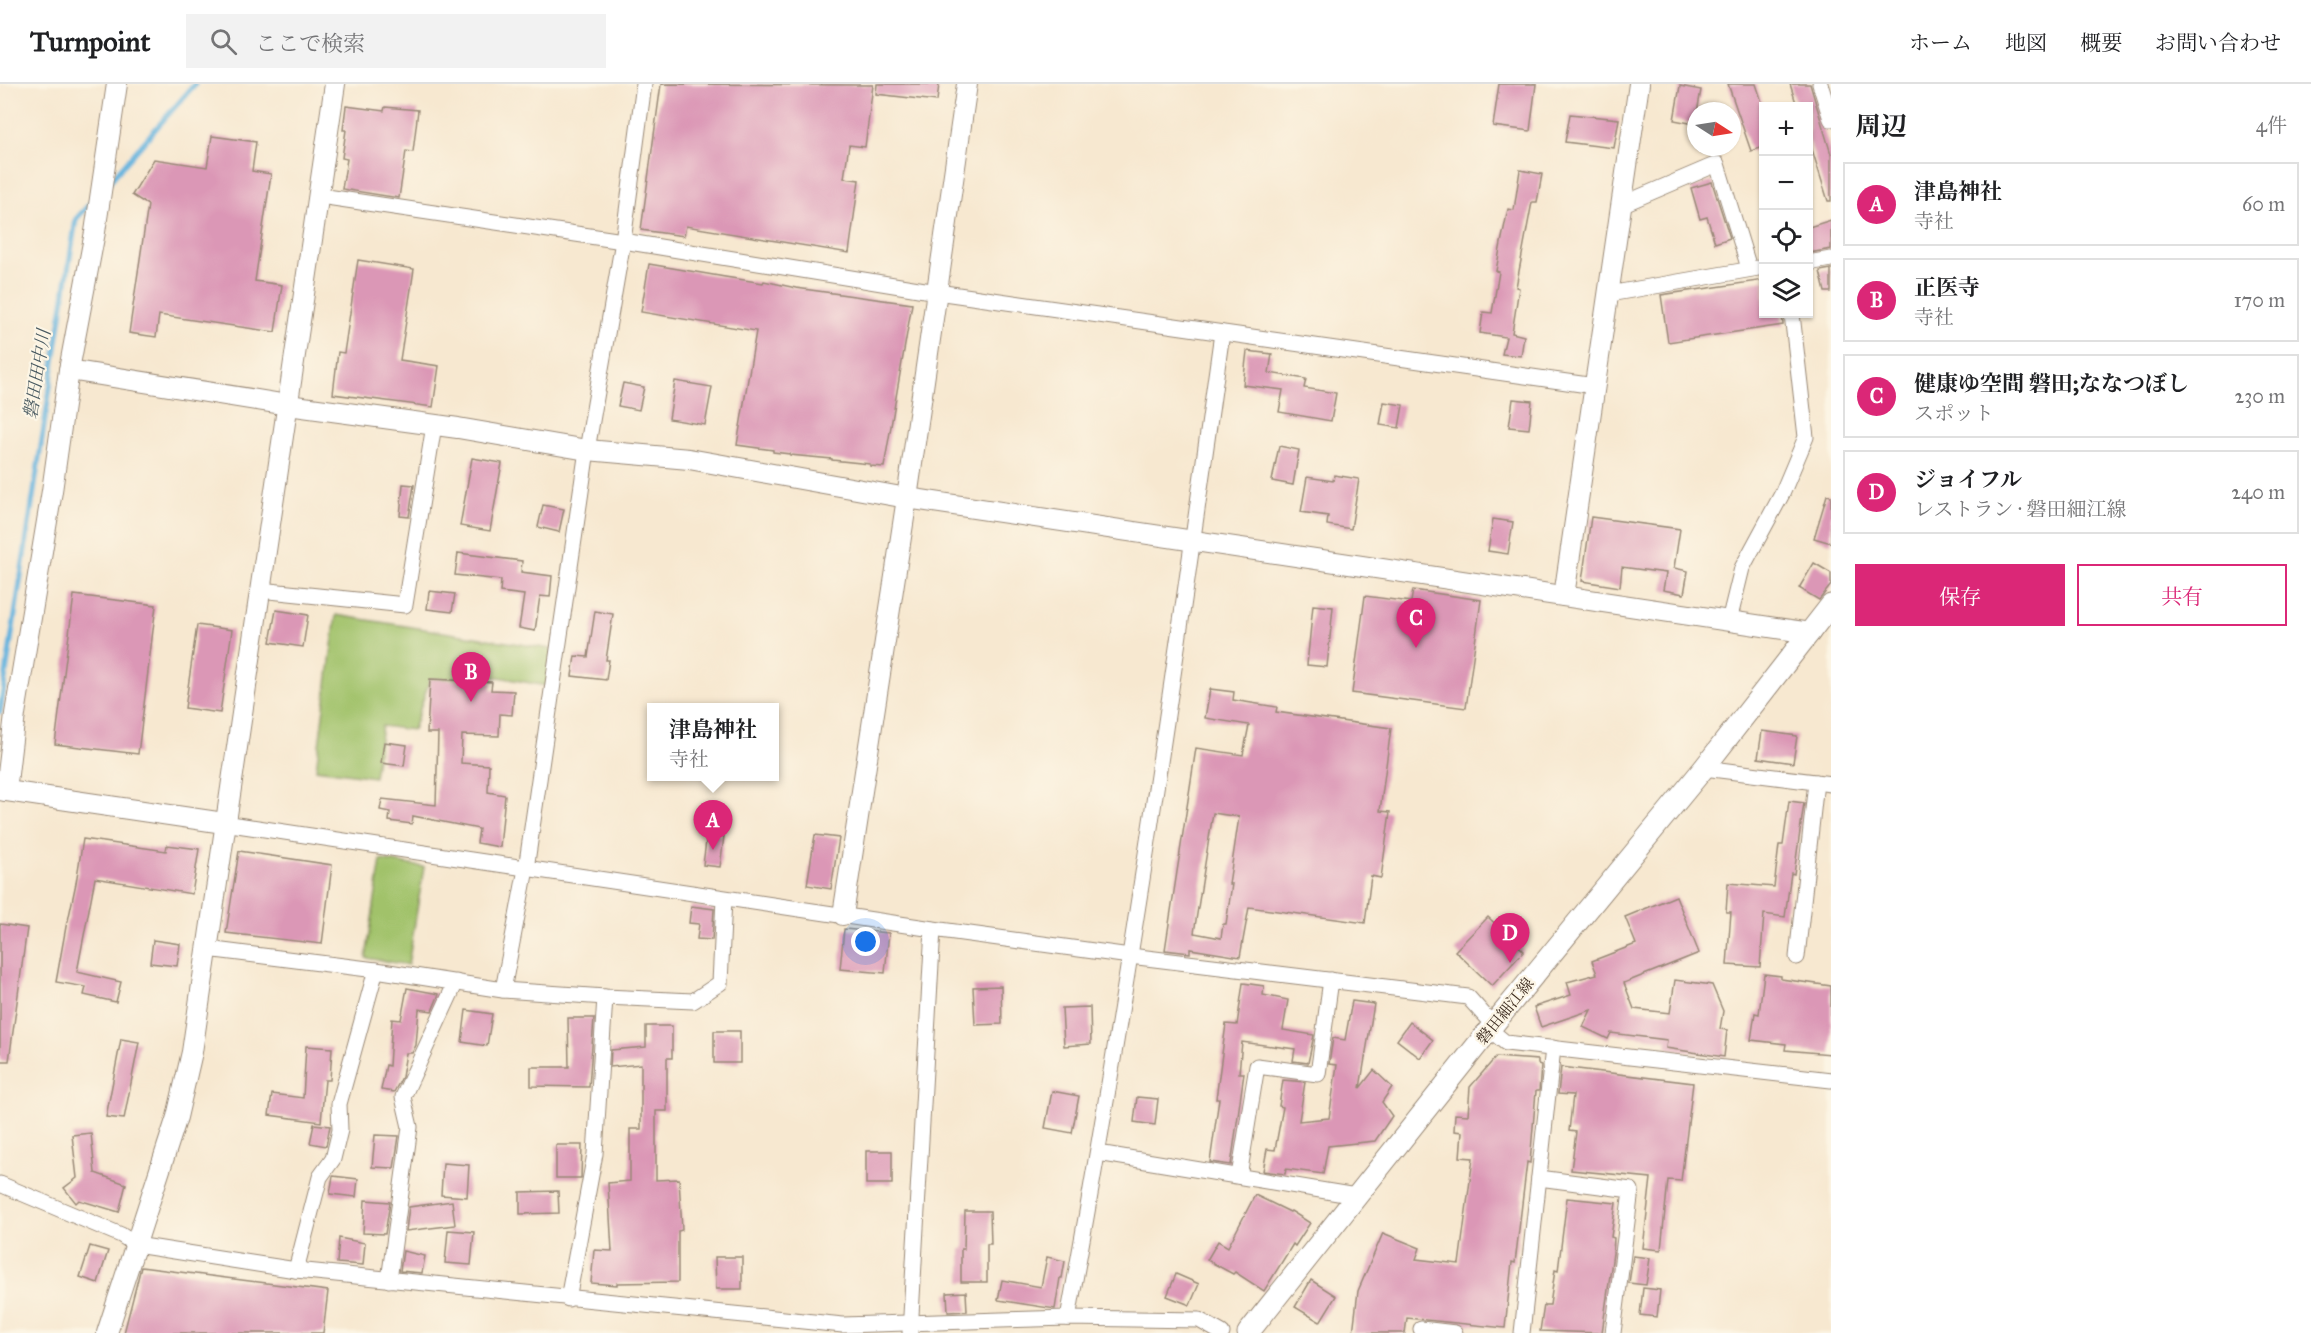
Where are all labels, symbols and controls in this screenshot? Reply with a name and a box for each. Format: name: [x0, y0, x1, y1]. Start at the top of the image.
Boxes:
search box: [186, 14, 606, 68]
text: Turnpoint: [30, 24, 150, 59]
icon: search: [207, 25, 240, 58]
text: ここで検索: [255, 30, 365, 57]
text: ホーム: [1909, 30, 1972, 56]
text: 地図: [2005, 30, 2047, 56]
text: 概要: [2080, 30, 2122, 56]
text: お問い合わせ: [2155, 30, 2281, 56]
north arrow: [1687, 102, 1741, 156]
map controls: [1759, 102, 1813, 318]
button: +: [1759, 102, 1813, 156]
text: 周辺: [1855, 110, 1907, 142]
text: 4件: [2256, 113, 2287, 137]
button: −: [1759, 156, 1813, 210]
text: 津島神社: [1914, 178, 2002, 205]
text: A: [1870, 192, 1883, 216]
text: 60 m: [2242, 192, 2285, 216]
text: 寺社: [1914, 209, 1954, 233]
button: locate: [1759, 210, 1813, 264]
button: layers: [1759, 264, 1813, 318]
text: 正医寺: [1914, 274, 1980, 301]
text: B: [1870, 288, 1883, 312]
text: 170 m: [2234, 288, 2285, 312]
text: 寺社: [1914, 305, 1954, 329]
water label: 磐田田中川: [19, 326, 55, 420]
text: 健康ゆ空間 磐田;ななつぼし: [1914, 370, 2189, 397]
text: C: [1870, 384, 1883, 408]
text: 230 m: [2234, 384, 2285, 408]
text: スポット: [1914, 401, 1994, 425]
text: ジョイフル: [1914, 466, 2022, 493]
text: D: [1869, 480, 1884, 504]
text: 240 m: [2231, 480, 2285, 504]
text: レストラン · 磐田細江線: [1914, 497, 2126, 521]
button: 保存: [1855, 564, 2065, 626]
button: 共有: [2077, 564, 2287, 626]
pin: C: [1396, 598, 1436, 648]
pin: B: [452, 652, 490, 702]
popup: [647, 703, 779, 781]
text: 津島神社: [669, 716, 757, 743]
text: 寺社: [669, 747, 709, 771]
pin: A: [694, 800, 732, 850]
pin: D: [1490, 914, 1530, 963]
your location: [851, 927, 880, 956]
street label: 磐田細江線: [1472, 974, 1538, 1048]

